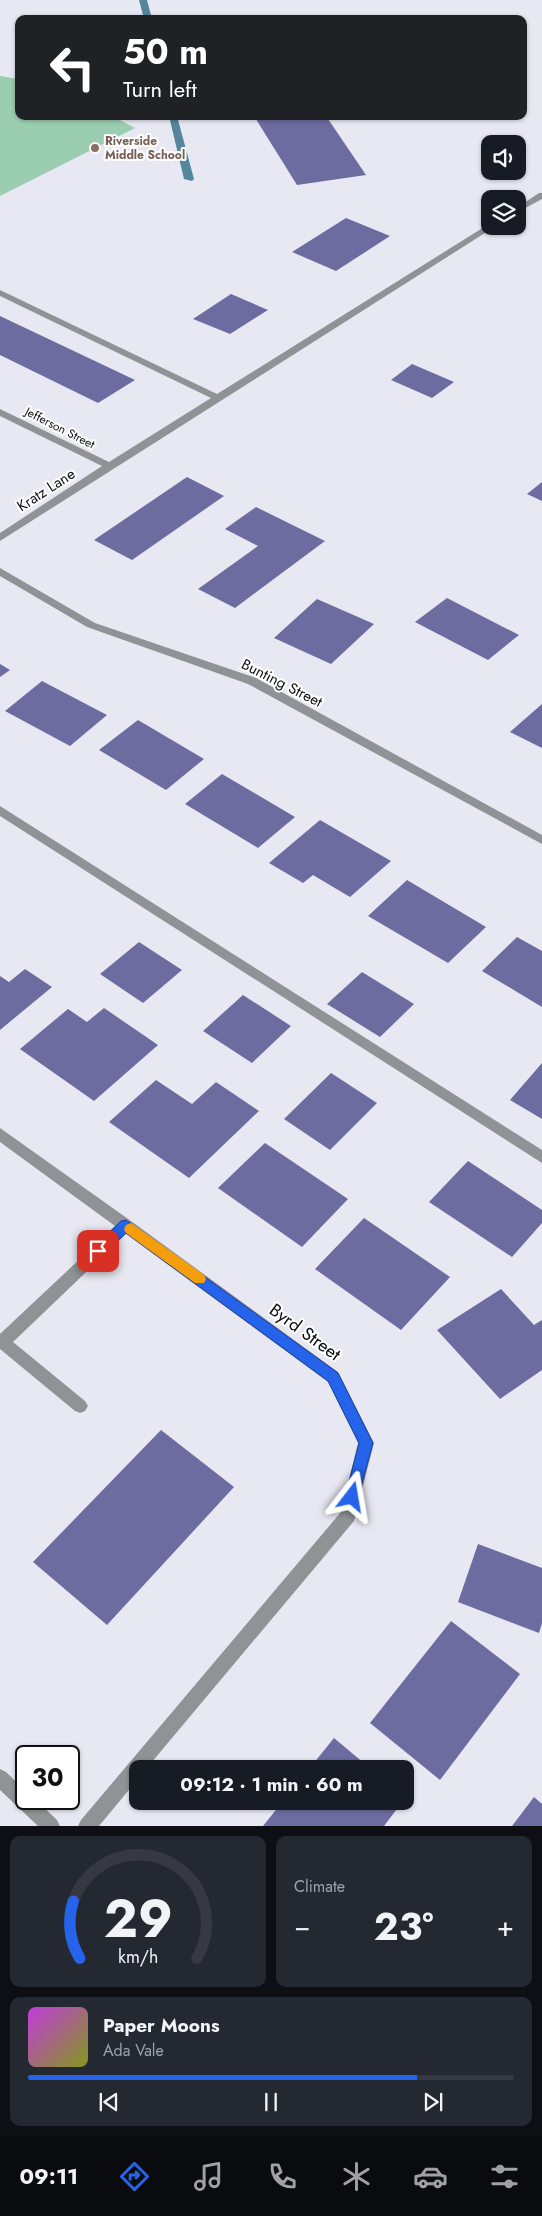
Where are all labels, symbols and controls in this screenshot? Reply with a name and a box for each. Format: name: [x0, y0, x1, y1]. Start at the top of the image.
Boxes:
text: 50 m: [123, 27, 208, 77]
icon: left: [40, 35, 105, 100]
text: Turn left: [123, 73, 197, 105]
place label: Riverside Middle School: [105, 132, 185, 164]
map controls: [481, 135, 526, 235]
button: sound: [481, 135, 526, 180]
marker: Riverside Middle School: [89, 142, 101, 154]
button: layers: [481, 190, 526, 235]
street label: Jefferson Street: [20, 402, 98, 453]
street label: Kratz Lane: [13, 463, 80, 517]
street label: Bunting Street: [238, 653, 327, 713]
pin: [77, 1230, 119, 1272]
icon: arrive: [84, 1237, 112, 1265]
street label: Byrd Street: [264, 1297, 347, 1367]
position arrow: [325, 1470, 377, 1522]
speed limit sign: 30: [15, 1745, 80, 1810]
text: 09:12 · 1 min · 60 m: [180, 1771, 363, 1798]
text: Climate: [294, 1875, 345, 1898]
text: 29: [104, 1881, 172, 1957]
text: 23°: [374, 1899, 434, 1954]
text: −: [294, 1906, 311, 1947]
text: +: [497, 1906, 514, 1947]
text: km/h: [118, 1944, 158, 1970]
text: Paper Moons: [103, 2012, 220, 2039]
text: Ada Vale: [103, 2039, 164, 2062]
icon: previous: [95, 2088, 123, 2116]
icon: pause: [257, 2088, 285, 2116]
icon: next: [419, 2088, 447, 2116]
icon: directions: [117, 2159, 152, 2194]
icon: music: [191, 2159, 226, 2194]
icon: phone: [265, 2159, 300, 2194]
icon: climate: [339, 2159, 374, 2194]
icon: car: [413, 2159, 448, 2194]
icon: filters: [487, 2159, 522, 2194]
text: 09:11: [20, 2160, 78, 2192]

